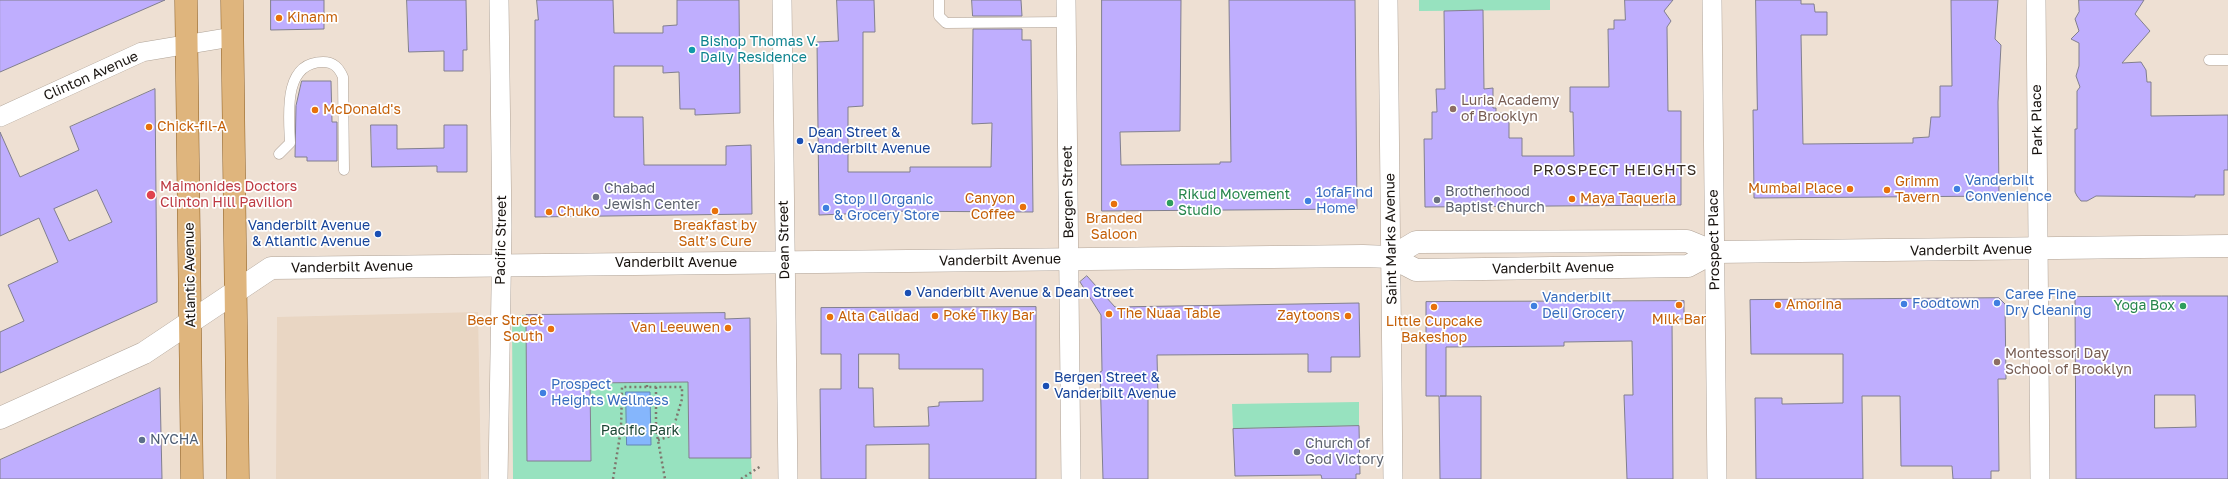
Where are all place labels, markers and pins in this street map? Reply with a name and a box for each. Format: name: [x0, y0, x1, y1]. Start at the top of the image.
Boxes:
place label: Kinanm: [287, 10, 338, 26]
marker: Kinanm: [274, 13, 284, 23]
place label: Bishop Thomas V. Daily Residence: [700, 34, 819, 66]
marker: Bishop Thomas V. Daily Residence: [687, 45, 697, 55]
place label: Luria Academy of Brooklyn: [1461, 93, 1559, 126]
place label: McDonald's: [323, 102, 401, 118]
marker: Luria Academy of Brooklyn: [1448, 104, 1458, 114]
marker: McDonald's: [310, 105, 320, 115]
place label: Chick-fil-A: [157, 119, 227, 135]
marker: Chick-fil-A: [144, 122, 154, 132]
place label: Dean Street & Vanderbilt Avenue: [808, 125, 930, 158]
marker: Dean Street & Vanderbilt Avenue: [795, 136, 805, 146]
place label: Vanderbilt Convenience: [1965, 173, 2052, 206]
place label: Grimm Tavern: [1895, 174, 1940, 206]
place label: Maimonides Doctors Clinton Hill Pavilion: [160, 179, 297, 212]
place label: Chabad Jewish Center: [604, 181, 700, 214]
place label: Mumbai Place: [1748, 181, 1842, 197]
place label: Brotherhood Baptist Church: [1445, 184, 1545, 216]
marker: Mumbai Place: [1845, 184, 1855, 194]
marker: Vanderbilt Convenience: [1952, 184, 1962, 194]
place label: 1ofaFind Home: [1316, 185, 1373, 218]
marker: Grimm Tavern: [1882, 185, 1892, 195]
place label: Rikud Movement Studio: [1178, 187, 1290, 220]
marker: Maimonides Doctors Clinton Hill Pavilion: [145, 189, 157, 201]
place label: Canyon Coffee: [965, 191, 1015, 224]
place label: Maya Taqueria: [1580, 191, 1676, 207]
marker: Chabad Jewish Center: [591, 192, 601, 202]
place label: Stop II Organic & Grocery Store: [834, 192, 940, 224]
marker: Maya Taqueria: [1567, 194, 1577, 204]
marker: Brotherhood Baptist Church: [1432, 195, 1442, 205]
marker: 1ofaFind Home: [1303, 196, 1313, 206]
marker: Rikud Movement Studio: [1165, 198, 1175, 208]
marker: Branded Saloon: [1109, 199, 1119, 209]
marker: Canyon Coffee: [1018, 202, 1028, 212]
marker: Stop II Organic & Grocery Store: [821, 203, 831, 213]
place label: Chuko: [557, 204, 600, 220]
marker: Breakfast by Salt’s Cure: [710, 206, 720, 216]
marker: Chuko: [544, 207, 554, 217]
place label: Branded Saloon: [1086, 211, 1142, 244]
place label: Vanderbilt Avenue & Atlantic Avenue: [248, 218, 370, 250]
place label: Breakfast by Salt’s Cure: [673, 218, 757, 250]
marker: Vanderbilt Avenue & Atlantic Avenue: [373, 229, 383, 239]
place label: Vanderbilt Avenue & Dean Street: [916, 285, 1134, 301]
place label: Caree Fine Dry Cleaning: [2005, 287, 2091, 320]
marker: Vanderbilt Avenue & Dean Street: [903, 288, 913, 298]
place label: Vanderbilt Deli Grocery: [1542, 290, 1625, 322]
place label: Foodtown: [1912, 296, 1979, 312]
place label: Amorina: [1786, 297, 1842, 313]
marker: Caree Fine Dry Cleaning: [1992, 298, 2002, 308]
place label: Yoga Box: [2114, 298, 2175, 314]
marker: Foodtown: [1899, 299, 1909, 309]
marker: Milk Bar: [1674, 300, 1684, 310]
marker: Amorina: [1773, 300, 1783, 310]
marker: Vanderbilt Deli Grocery: [1529, 301, 1539, 311]
marker: Yoga Box: [2178, 301, 2188, 311]
marker: Little Cupcake Bakeshop: [1429, 302, 1439, 312]
place label: The Nuaa Table: [1117, 306, 1221, 322]
place label: Poké Tiky Bar: [943, 308, 1034, 324]
place label: Zaytoons: [1277, 308, 1340, 324]
place label: Alta Calidad: [838, 309, 919, 325]
marker: The Nuaa Table: [1104, 309, 1114, 319]
marker: Poké Tiky Bar: [930, 311, 940, 321]
marker: Zaytoons: [1343, 311, 1353, 321]
marker: Alta Calidad: [825, 312, 835, 322]
place label: Milk Bar: [1652, 312, 1706, 328]
place label: Beer Street South: [467, 313, 543, 346]
place label: Little Cupcake Bakeshop: [1386, 314, 1482, 346]
place label: Van Leeuwen: [631, 320, 720, 336]
marker: Van Leeuwen: [723, 323, 733, 333]
marker: Beer Street South: [546, 324, 556, 334]
place label: Montessori Day School of Brooklyn: [2005, 346, 2132, 378]
marker: Montessori Day School of Brooklyn: [1992, 357, 2002, 367]
place label: Bergen Street & Vanderbilt Avenue: [1054, 370, 1176, 402]
place label: Prospect Heights Wellness: [551, 377, 669, 410]
marker: Bergen Street & Vanderbilt Avenue: [1041, 381, 1051, 391]
marker: Prospect Heights Wellness: [538, 388, 548, 398]
place label: NYCHA: [150, 432, 199, 448]
marker: NYCHA: [137, 435, 147, 445]
place label: Church of God Victory: [1305, 436, 1384, 468]
marker: Church of God Victory: [1292, 447, 1302, 457]

